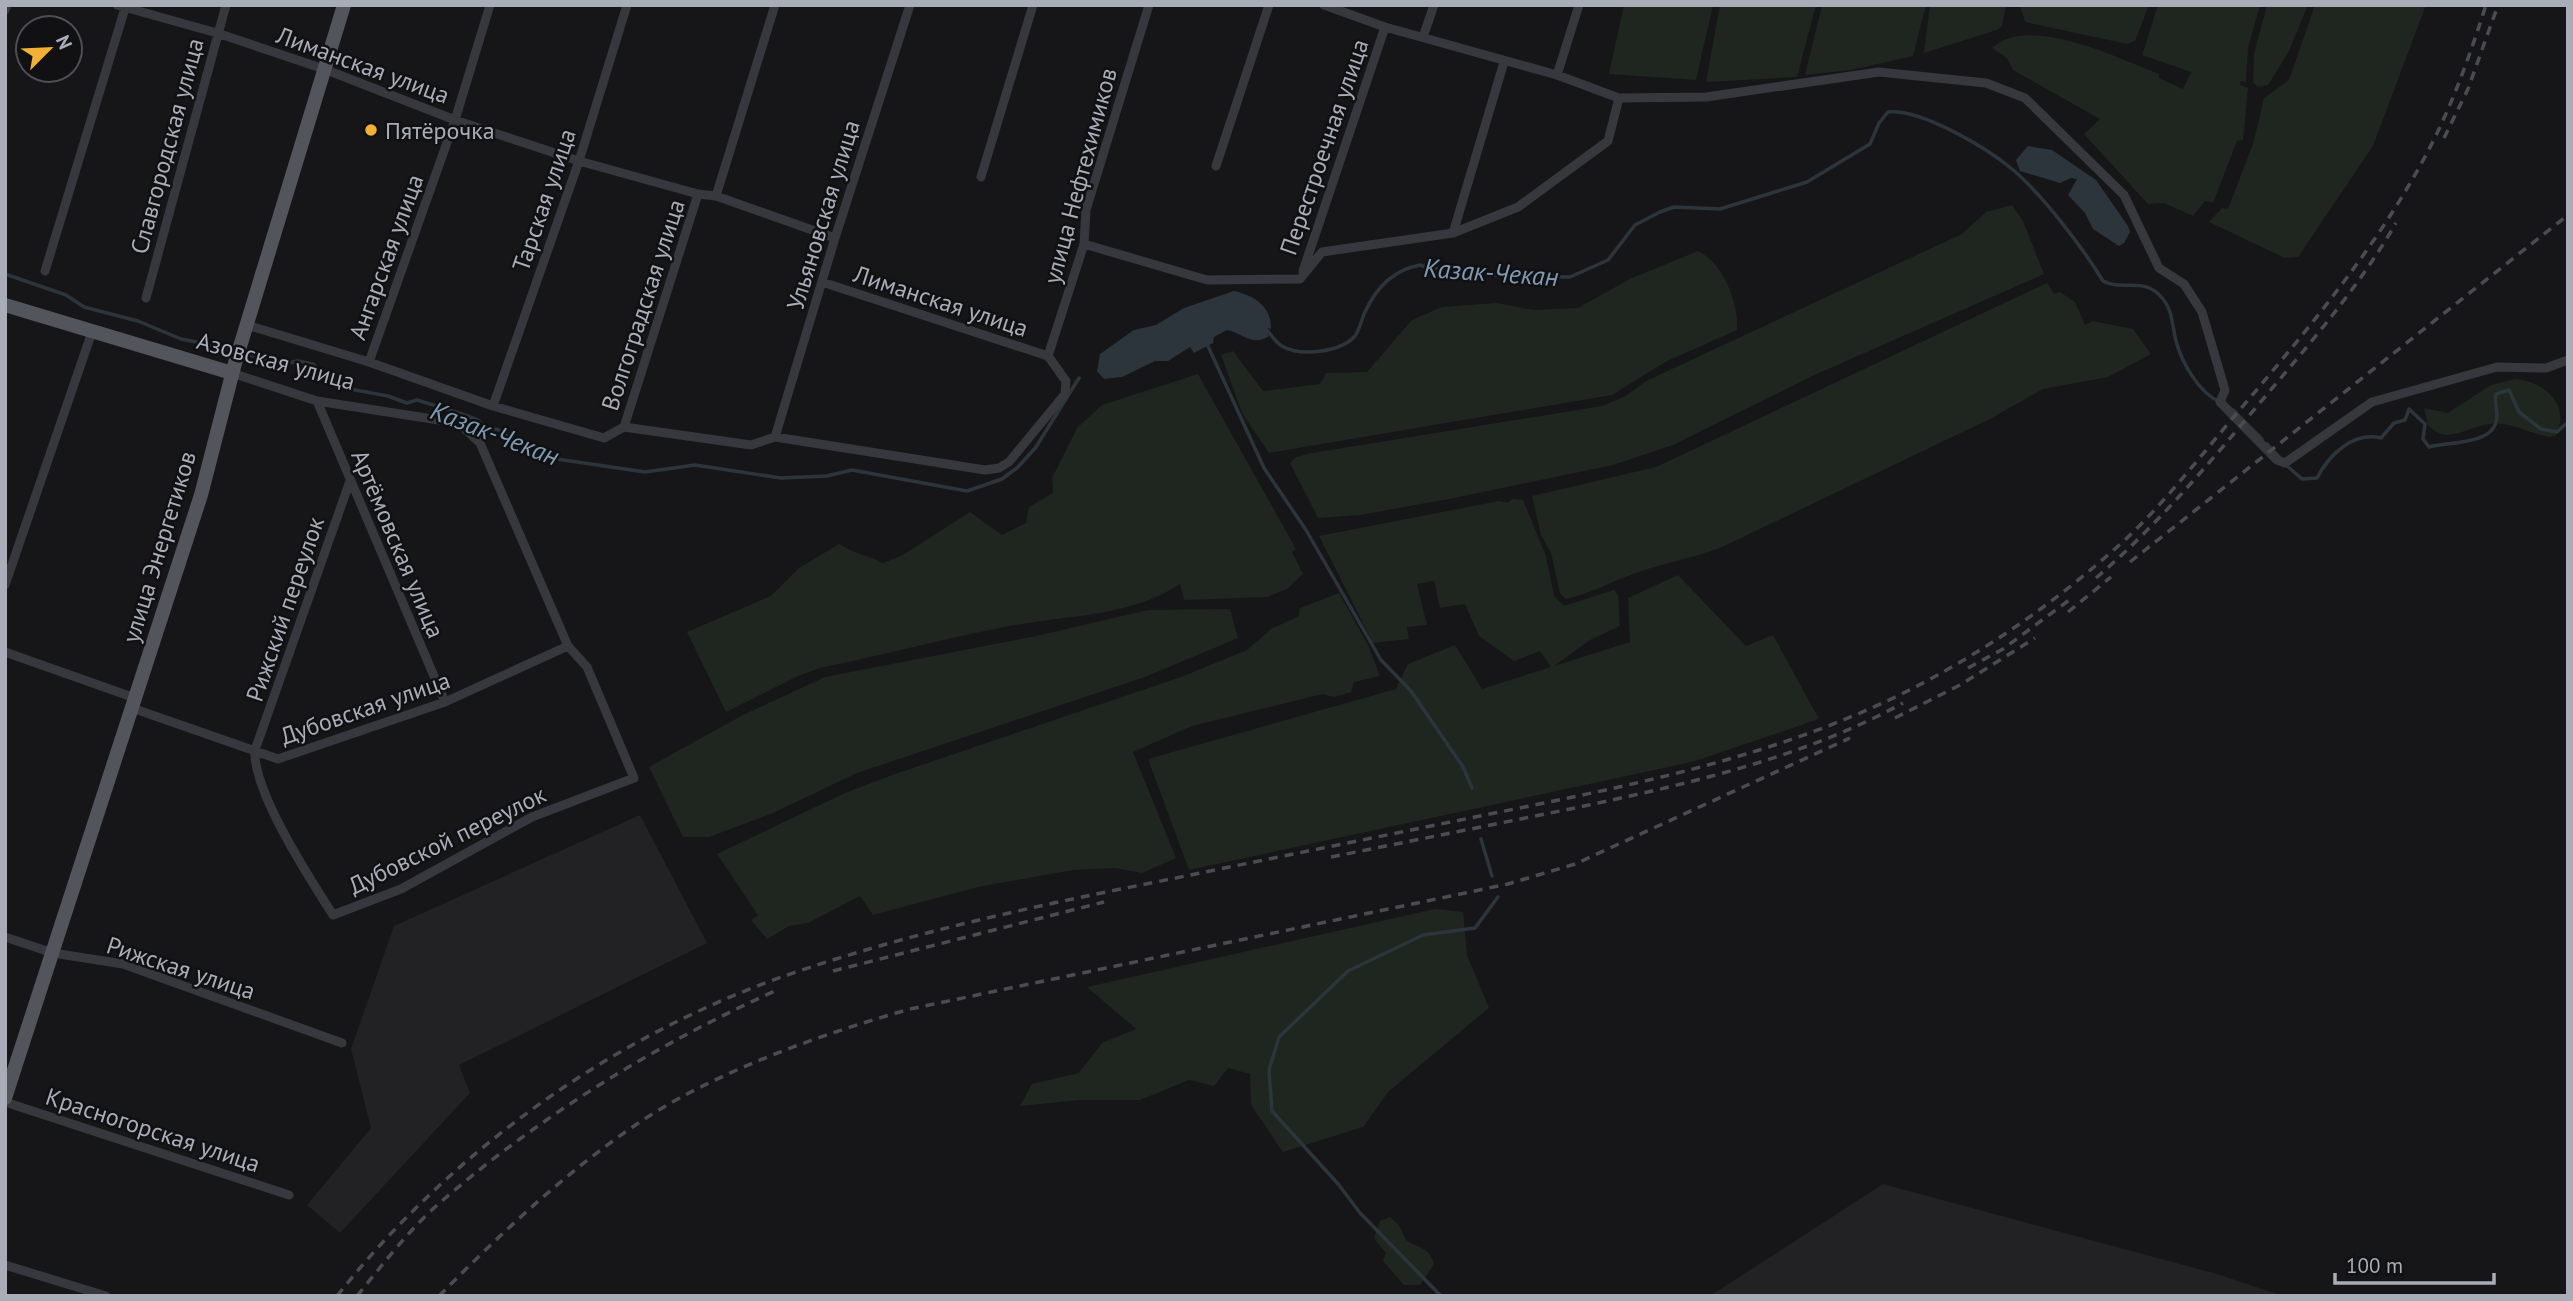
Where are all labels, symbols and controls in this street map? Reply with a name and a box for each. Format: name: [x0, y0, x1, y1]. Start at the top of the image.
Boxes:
north arrow: [14, 14, 84, 84]
street label: Лиманская улица: [271, 19, 454, 111]
text: N: [51, 32, 78, 53]
street label: Славгородская улица: [123, 35, 211, 257]
street label: Перестроечная улица: [1272, 35, 1376, 259]
street label: улица Нефтехимиков: [1036, 65, 1124, 287]
place label: Пятёрочка: [385, 115, 495, 146]
street label: Ульяновская улица: [779, 116, 867, 314]
marker: Пятёрочка: [363, 122, 379, 138]
street label: Тарская улица: [505, 125, 583, 275]
street label: Ангарская улица: [342, 170, 430, 344]
street label: Волгоградская улица: [594, 196, 692, 414]
water label: Казак-Чекан: [1422, 251, 1560, 293]
street label: Лиманская улица: [849, 258, 1032, 344]
street label: Азовская улица: [193, 325, 359, 397]
water label: Казак-Чекан: [426, 393, 564, 473]
street label: Артёмовская улица: [344, 445, 452, 643]
street label: улица Энергетиков: [115, 447, 203, 647]
street label: Рижский переулок: [239, 512, 331, 705]
street label: Дубовская улица: [276, 664, 454, 752]
street label: Дубовской переулок: [343, 779, 551, 901]
street label: Рижская улица: [103, 929, 259, 1007]
street label: Красногорская улица: [42, 1081, 264, 1179]
scale bar: [2335, 1242, 2494, 1286]
text: 100 m: [2346, 1252, 2403, 1279]

